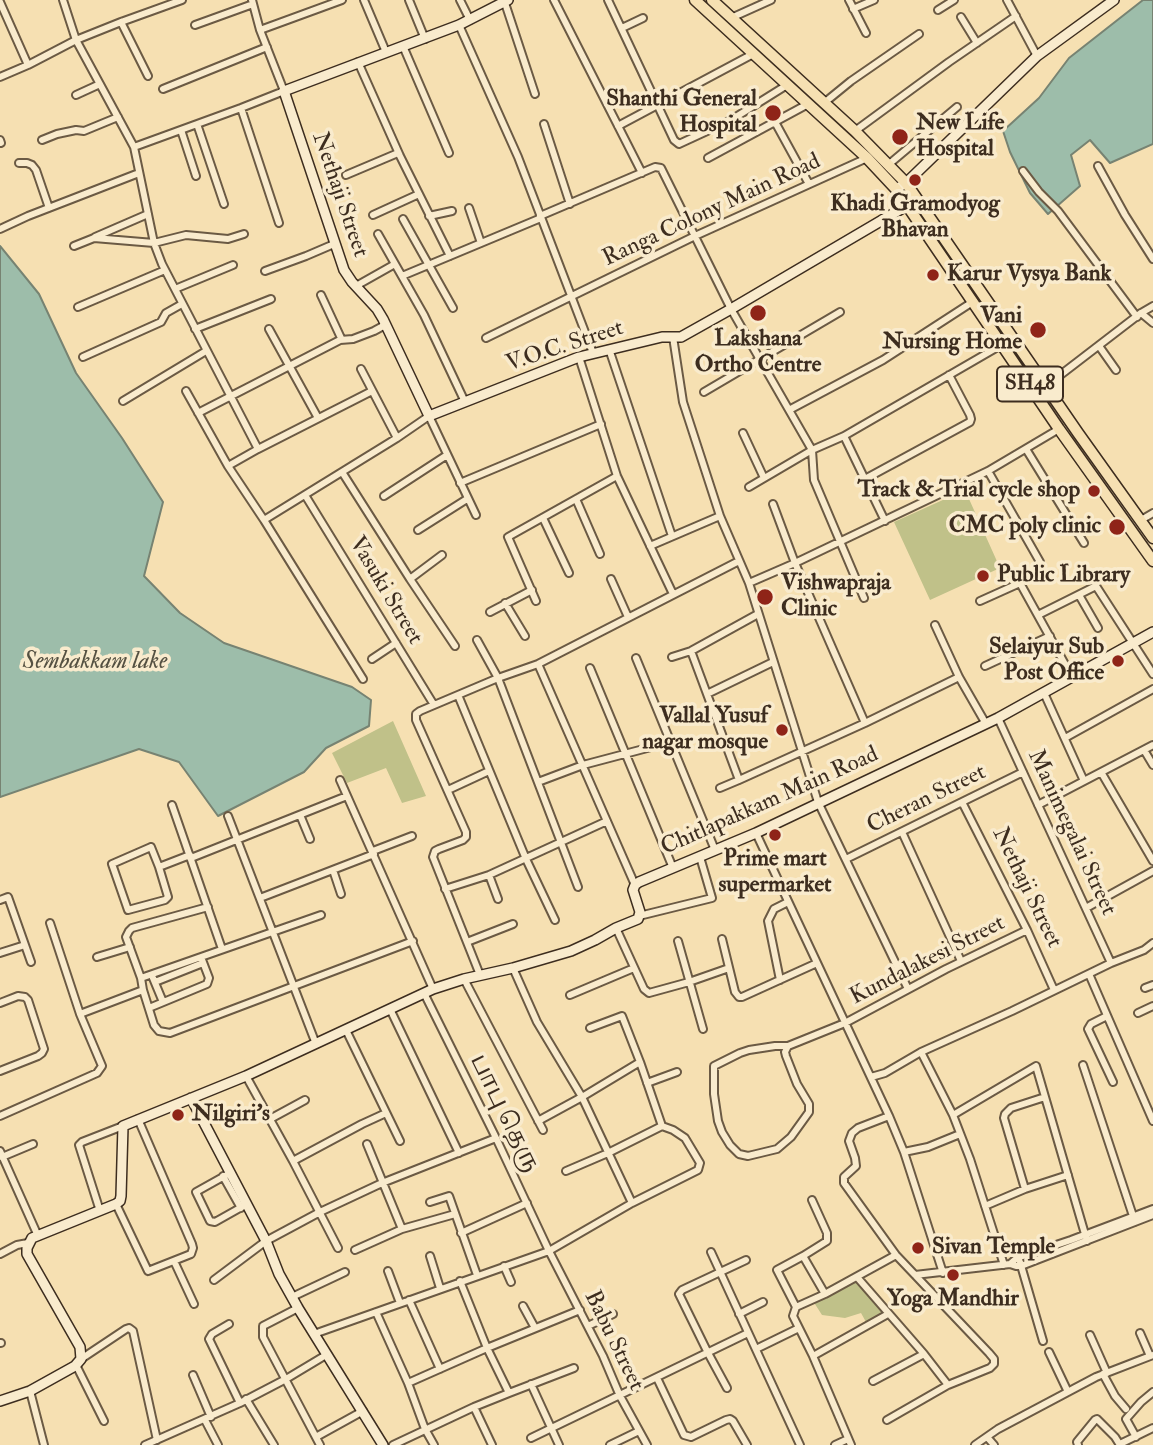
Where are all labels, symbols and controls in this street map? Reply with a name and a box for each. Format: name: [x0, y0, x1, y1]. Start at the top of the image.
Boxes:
place label: Shanthi General Hospital: [606, 86, 757, 140]
marker: Shanthi General Hospital: [763, 103, 783, 123]
place label: New Life Hospital: [916, 110, 1004, 164]
marker: New Life Hospital: [890, 127, 910, 147]
street label: Nethaji Street: [305, 129, 373, 261]
street label: Ranga Colony Main Road: [599, 148, 825, 274]
marker: Khadi Gramodyog Bhavan: [907, 172, 923, 188]
place label: Khadi Gramodyog Bhavan: [830, 191, 1000, 245]
place label: Karur Vysya Bank: [947, 261, 1112, 289]
marker: Karur Vysya Bank: [925, 267, 941, 283]
marker: Lakshana Ortho Centre: [748, 303, 768, 323]
place label: Vani Nursing Home: [882, 303, 1022, 357]
street label: V.O.C. Street: [503, 315, 627, 379]
marker: Vani Nursing Home: [1028, 320, 1048, 340]
place label: Lakshana Ortho Centre: [695, 326, 821, 380]
road number: SH48: [997, 366, 1063, 402]
place label: Track & Trial cycle shop: [857, 477, 1080, 505]
marker: Track & Trial cycle shop: [1086, 483, 1102, 499]
place label: CMC poly clinic: [949, 513, 1101, 541]
marker: CMC poly clinic: [1107, 517, 1127, 537]
street label: Vasuki Street: [342, 532, 428, 650]
place label: Public Library: [997, 562, 1130, 590]
marker: Public Library: [975, 568, 991, 584]
place label: Vishwapraja Clinic: [781, 570, 891, 624]
marker: Vishwapraja Clinic: [755, 587, 775, 607]
place label: Selaiyur Sub Post Office: [989, 634, 1104, 688]
water label: Sembakkam lake: [23, 649, 167, 677]
marker: Selaiyur Sub Post Office: [1110, 653, 1126, 669]
place label: Vallal Yusuf nagar mosque: [642, 703, 768, 757]
marker: Vallal Yusuf nagar mosque: [774, 722, 790, 738]
street label: Chitlapakkam Main Road: [657, 742, 883, 862]
street label: Manimegalai Street: [1021, 746, 1121, 920]
street label: Cheran Street: [863, 759, 991, 841]
street label: Nethaji Street: [985, 823, 1067, 953]
marker: Prime mart supermarket: [767, 827, 783, 843]
place label: Prime mart supermarket: [718, 846, 832, 900]
street label: Kundalakesi Street: [846, 910, 1010, 1012]
street label: பாபு தெரு: [463, 1050, 543, 1178]
place label: Nilgiri's: [192, 1101, 270, 1129]
marker: Nilgiri's: [170, 1107, 186, 1123]
place label: Sivan Temple: [932, 1234, 1055, 1262]
marker: Sivan Temple: [910, 1240, 926, 1256]
marker: Yoga Mandhir: [945, 1267, 961, 1283]
street label: Babu Street: [577, 1286, 649, 1396]
place label: Yoga Mandhir: [887, 1286, 1019, 1314]

